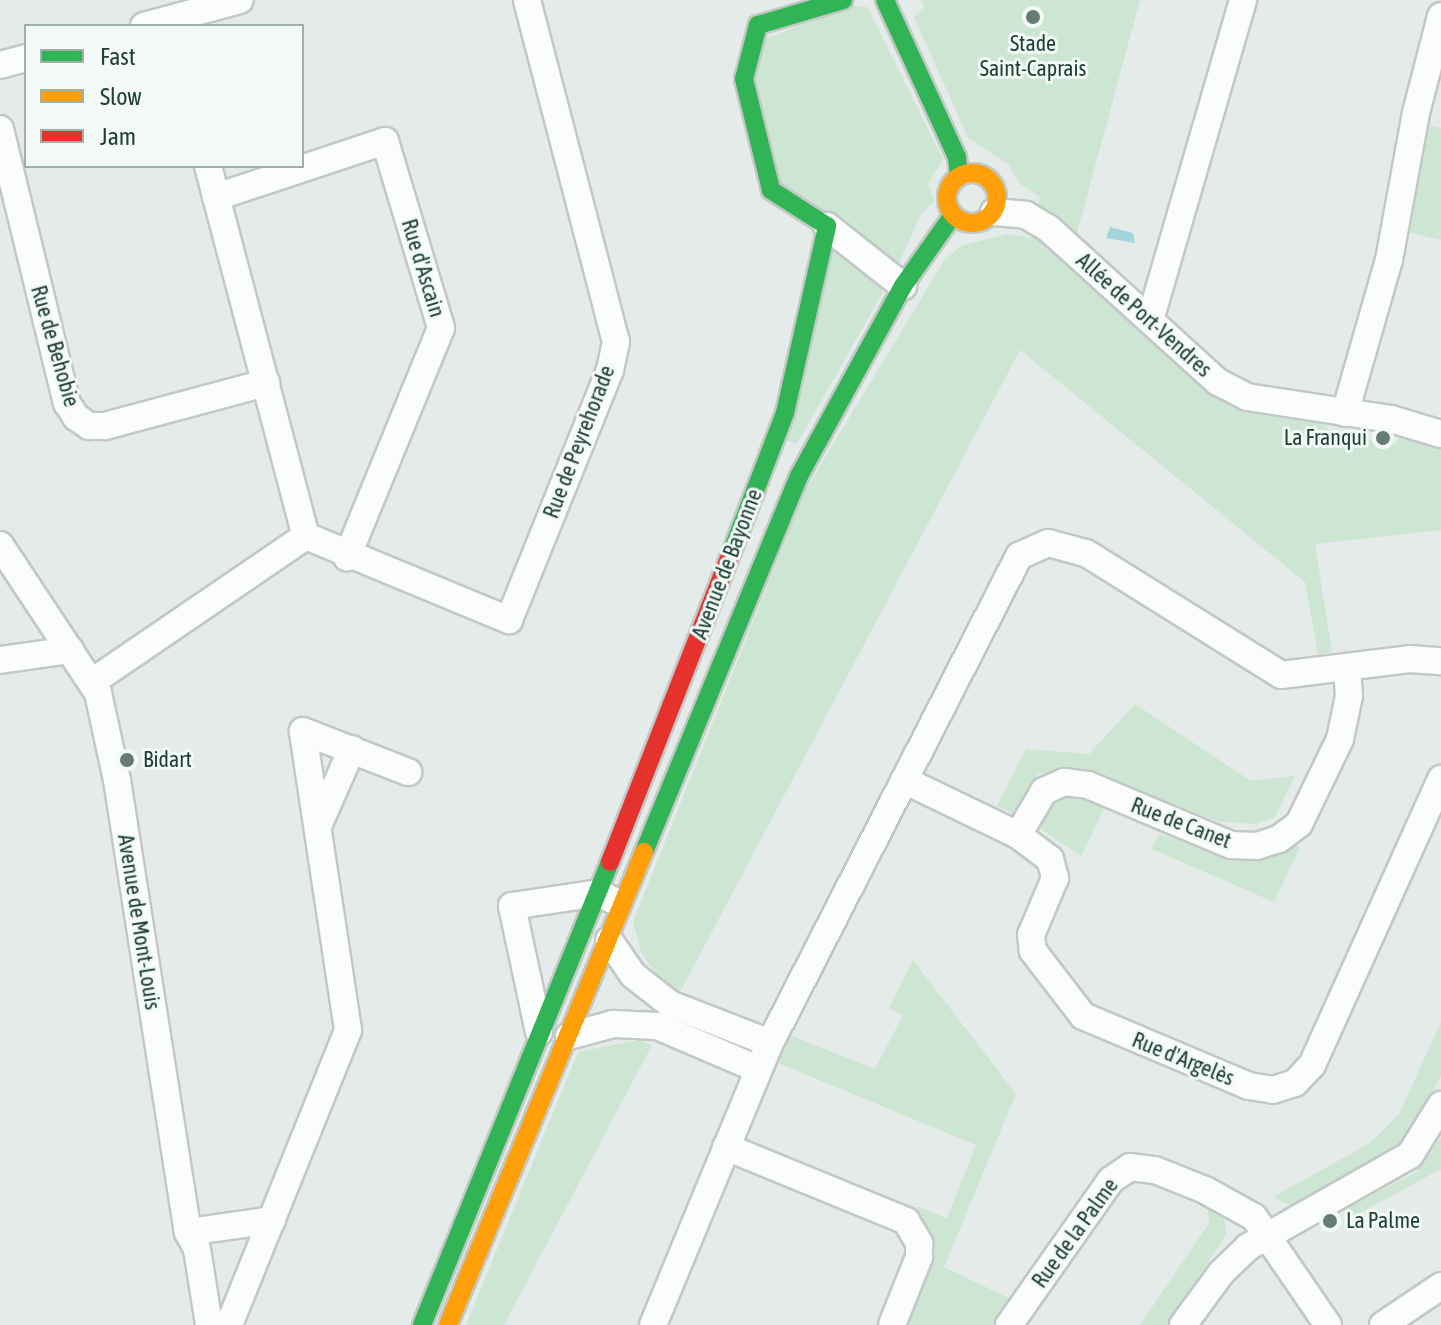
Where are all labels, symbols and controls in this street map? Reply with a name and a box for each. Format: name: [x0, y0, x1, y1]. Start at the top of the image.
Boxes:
marker: Stade Saint-Caprais: [1024, 8, 1042, 26]
legend: [24, 24, 304, 168]
place label: Stade Saint-Caprais: [980, 30, 1086, 82]
text: Fast: [100, 43, 136, 70]
text: Slow: [100, 83, 142, 110]
text: Jam: [100, 123, 136, 150]
street label: Rue d'Ascain: [396, 216, 450, 320]
street label: Allée de Port-Vendres: [1071, 247, 1217, 383]
street label: Rue de Behobie: [25, 282, 85, 410]
street label: Rue de Peyrehorade: [538, 362, 620, 522]
place label: La Franqui: [1284, 425, 1367, 451]
marker: La Franqui: [1374, 429, 1392, 447]
street label: Avenue de Bayonne: [686, 485, 768, 643]
place label: Bidart: [143, 747, 192, 773]
marker: Bidart: [118, 751, 136, 769]
street label: Rue de Canet: [1127, 792, 1235, 854]
street label: Avenue de Mont-Louis: [112, 832, 166, 1012]
street label: Rue d'Argelès: [1128, 1027, 1238, 1091]
street label: Rue de la Palme: [1026, 1173, 1124, 1293]
place label: La Palme: [1346, 1208, 1420, 1234]
marker: La Palme: [1321, 1212, 1339, 1230]

